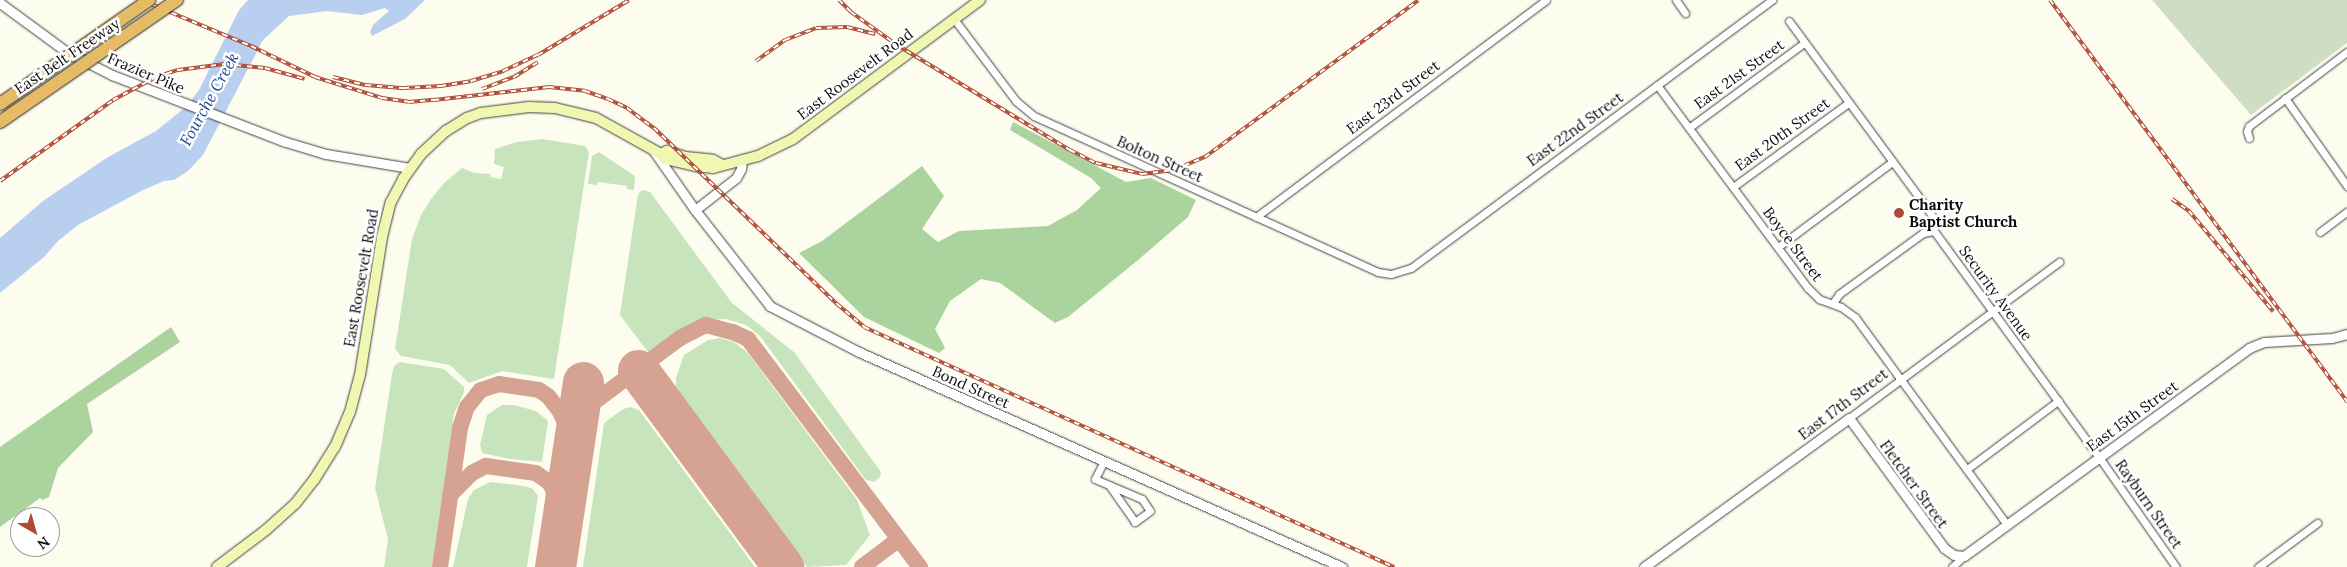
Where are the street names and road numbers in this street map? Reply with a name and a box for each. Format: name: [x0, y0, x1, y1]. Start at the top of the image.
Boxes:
street label: East Belt Freeway: [11, 14, 123, 98]
street label: East Roosevelt Road: [794, 25, 916, 123]
street label: East 21st Street: [1691, 35, 1787, 113]
street label: Frazier Pike: [105, 49, 187, 97]
street label: East 23rd Street: [1343, 56, 1443, 138]
street label: East 22nd Street: [1523, 88, 1627, 170]
street label: East 20th Street: [1731, 94, 1833, 174]
street label: Bolton Street: [1114, 132, 1206, 186]
street label: Boyce Street: [1759, 203, 1827, 285]
street label: East Roosevelt Road: [340, 208, 382, 348]
street label: Security Avenue: [1955, 242, 2037, 344]
street label: Bond Street: [930, 362, 1012, 412]
street label: East 17th Street: [1795, 364, 1891, 444]
street label: East 15th Street: [2083, 377, 2181, 455]
street label: Fletcher Street: [1876, 437, 1952, 531]
street label: Rayburn Street: [2112, 456, 2186, 552]

